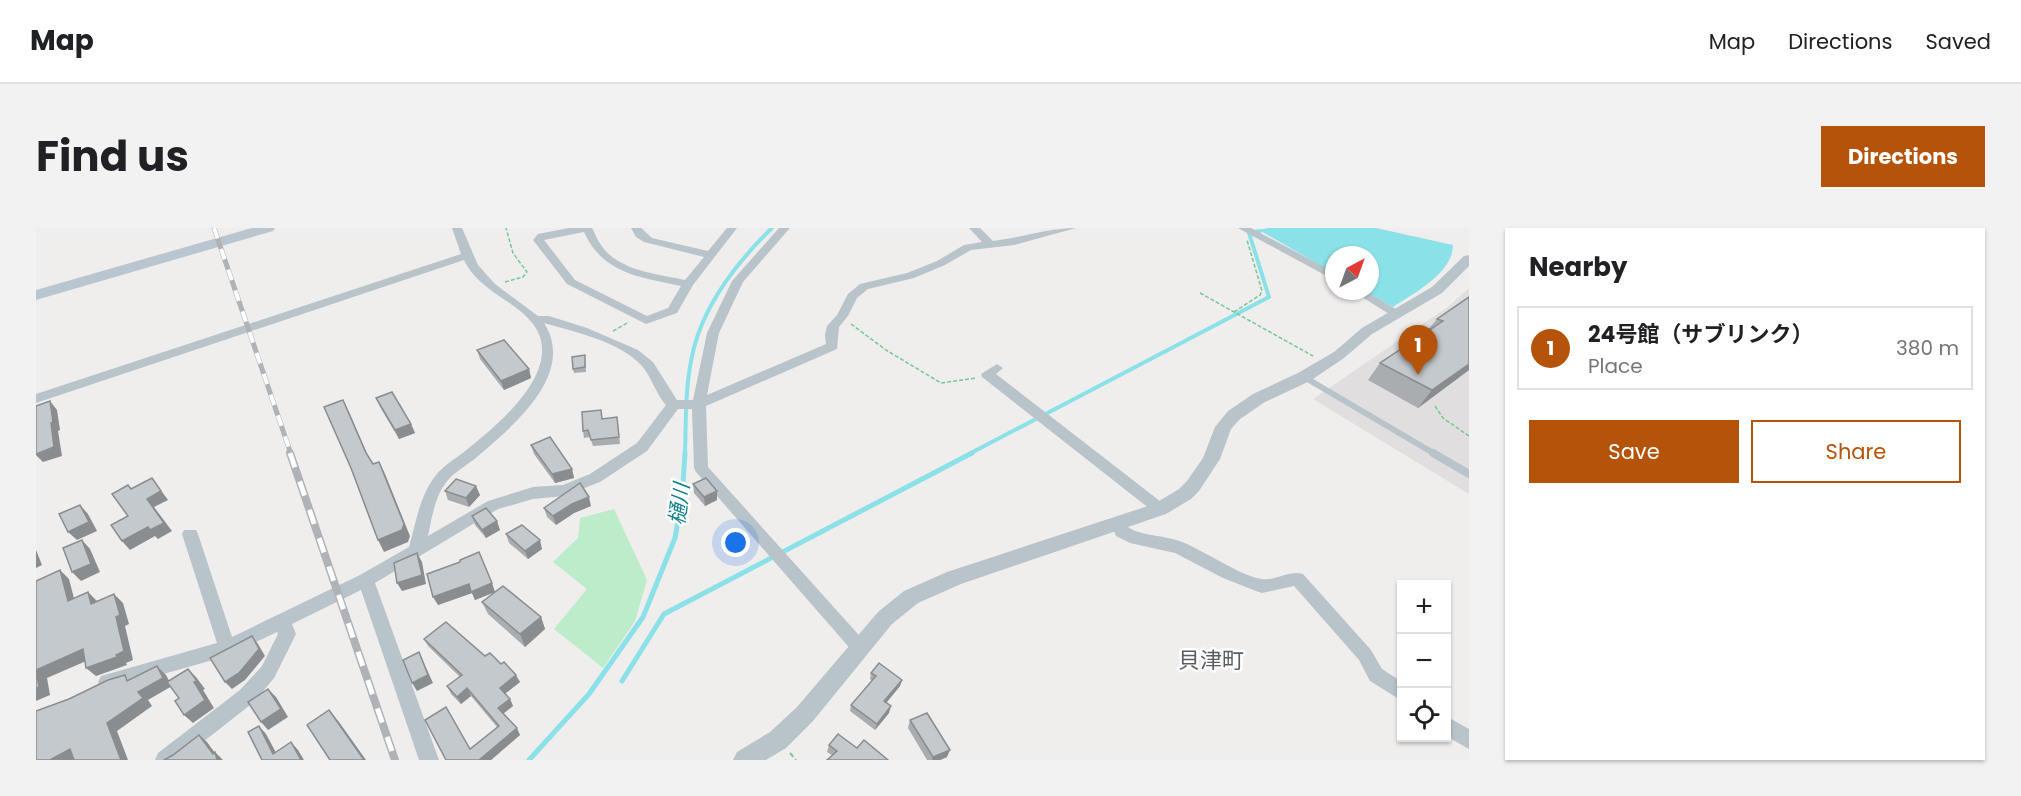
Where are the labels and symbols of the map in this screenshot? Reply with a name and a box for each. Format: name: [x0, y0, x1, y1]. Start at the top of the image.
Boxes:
north arrow: [1325, 246, 1379, 300]
pin: 1: [1398, 326, 1438, 375]
water label: 樋川: [662, 479, 696, 527]
your location: [721, 528, 750, 557]
district label: 貝津町: [1178, 645, 1244, 676]

